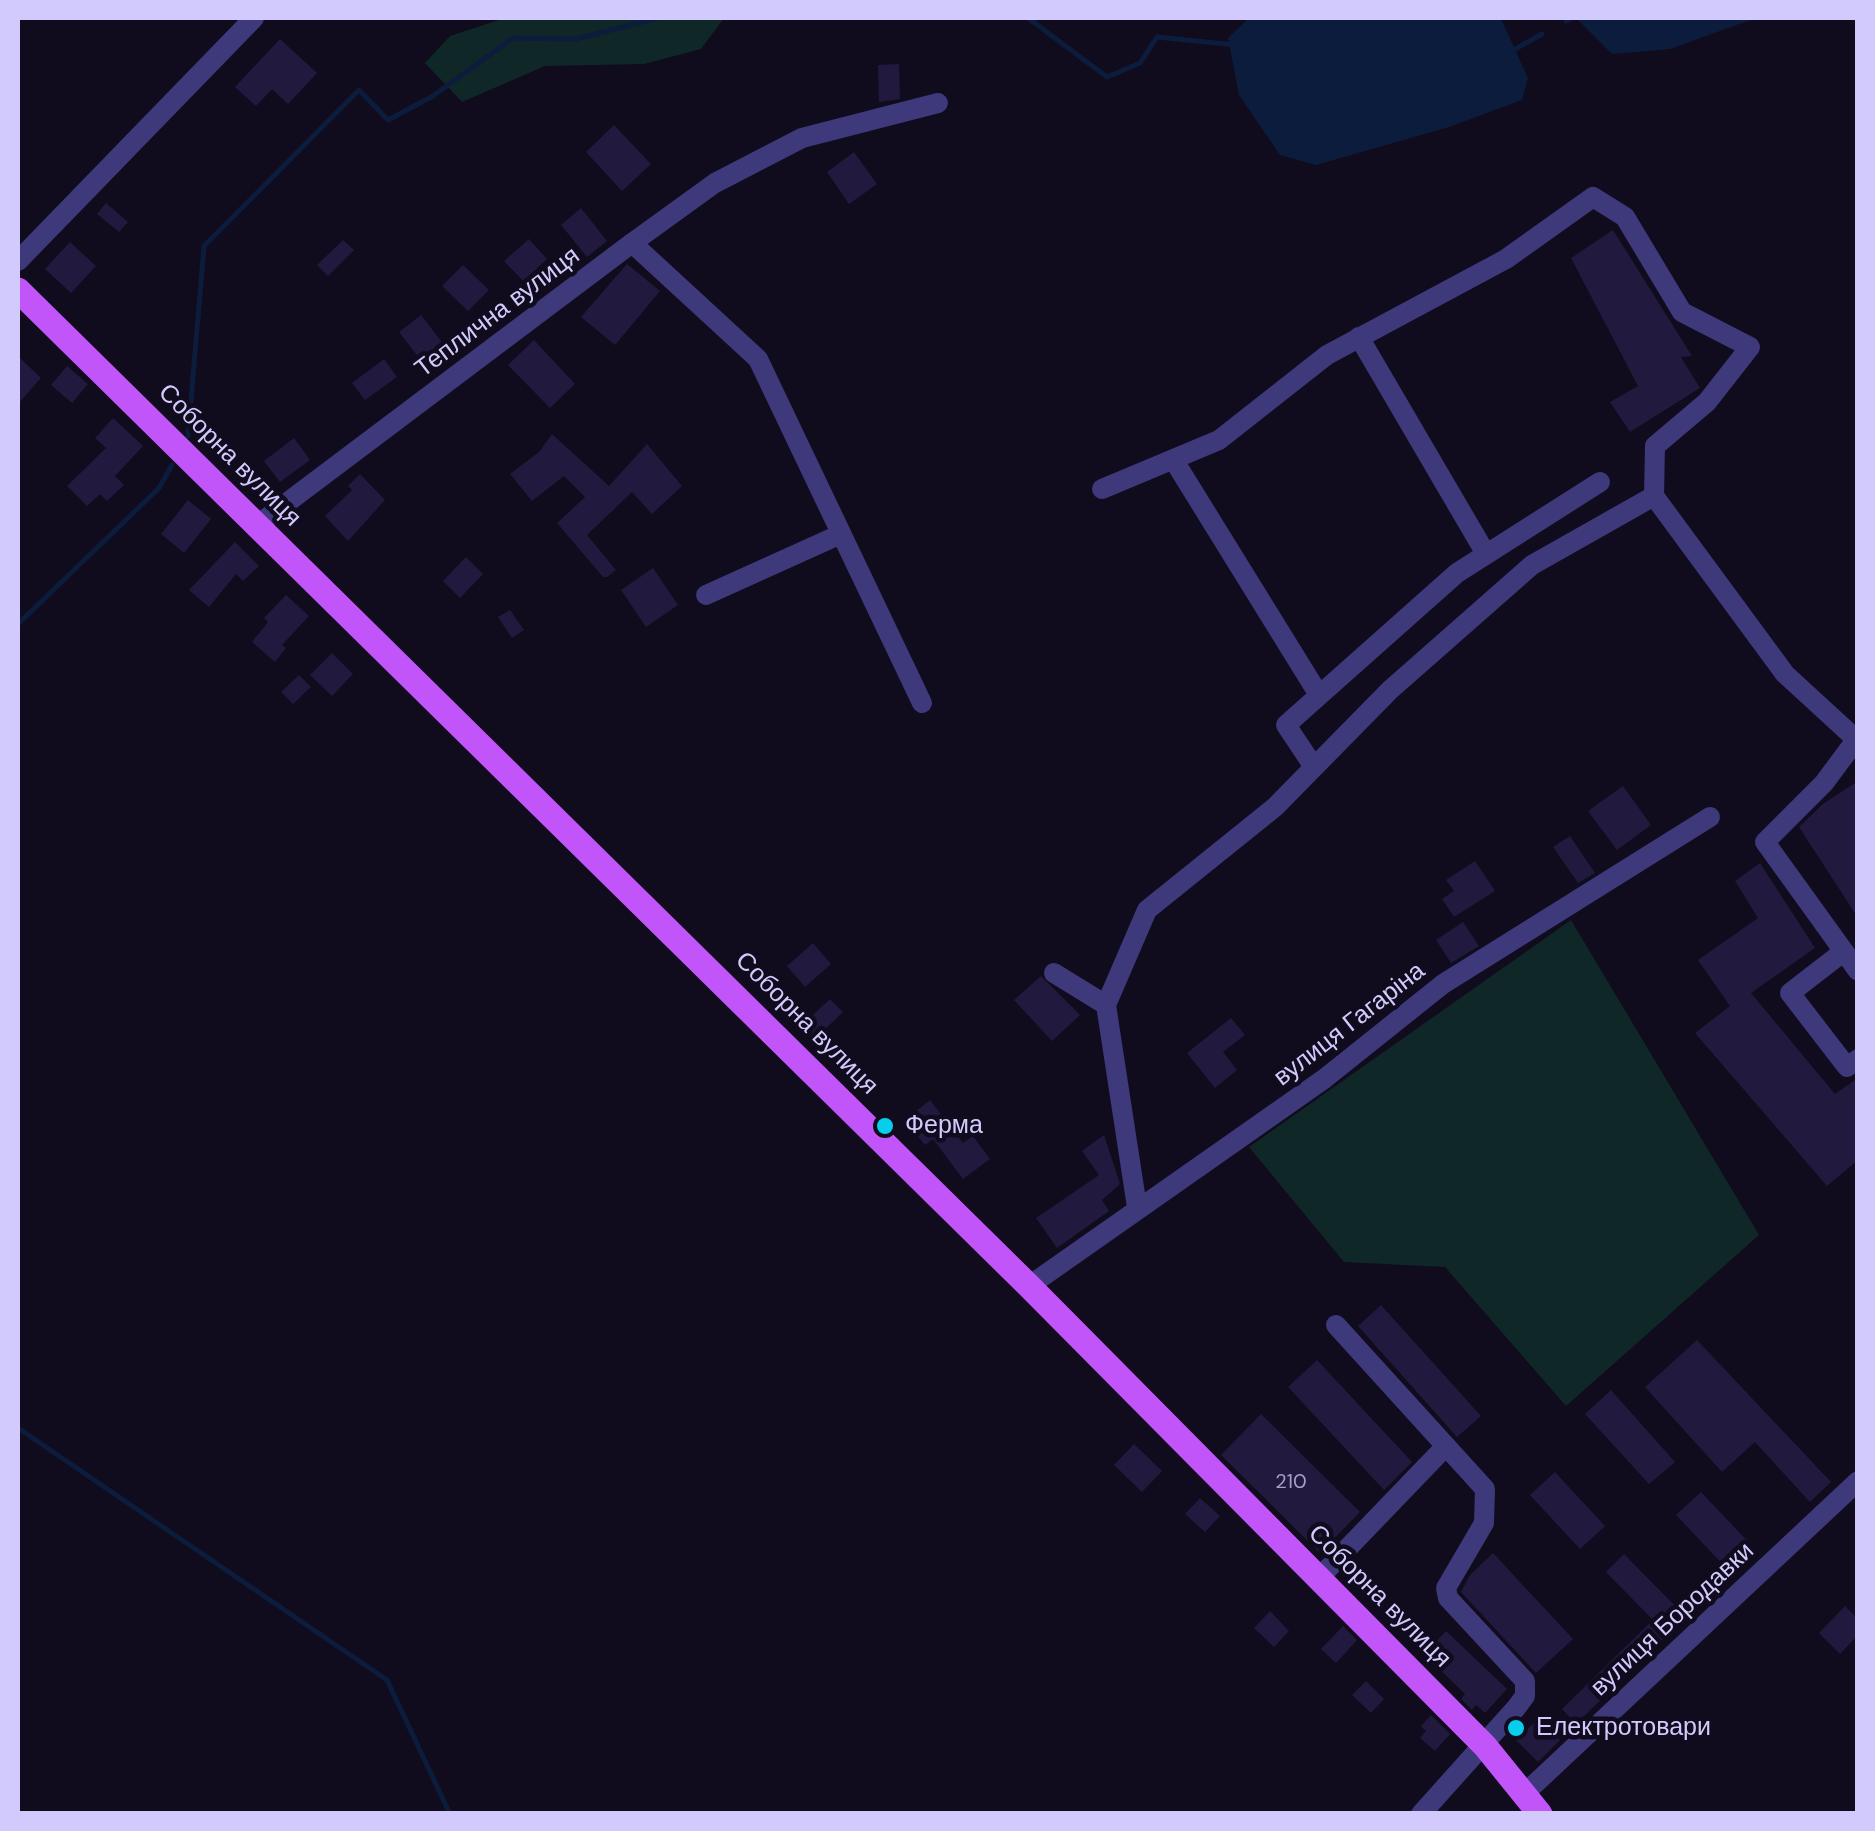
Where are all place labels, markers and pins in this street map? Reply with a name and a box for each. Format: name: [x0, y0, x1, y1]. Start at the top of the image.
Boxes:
place label: Ферма: [905, 1111, 983, 1141]
marker: Ферма: [874, 1115, 896, 1137]
place label: Електротовари: [1536, 1713, 1711, 1743]
marker: Електротовари: [1505, 1717, 1527, 1739]

